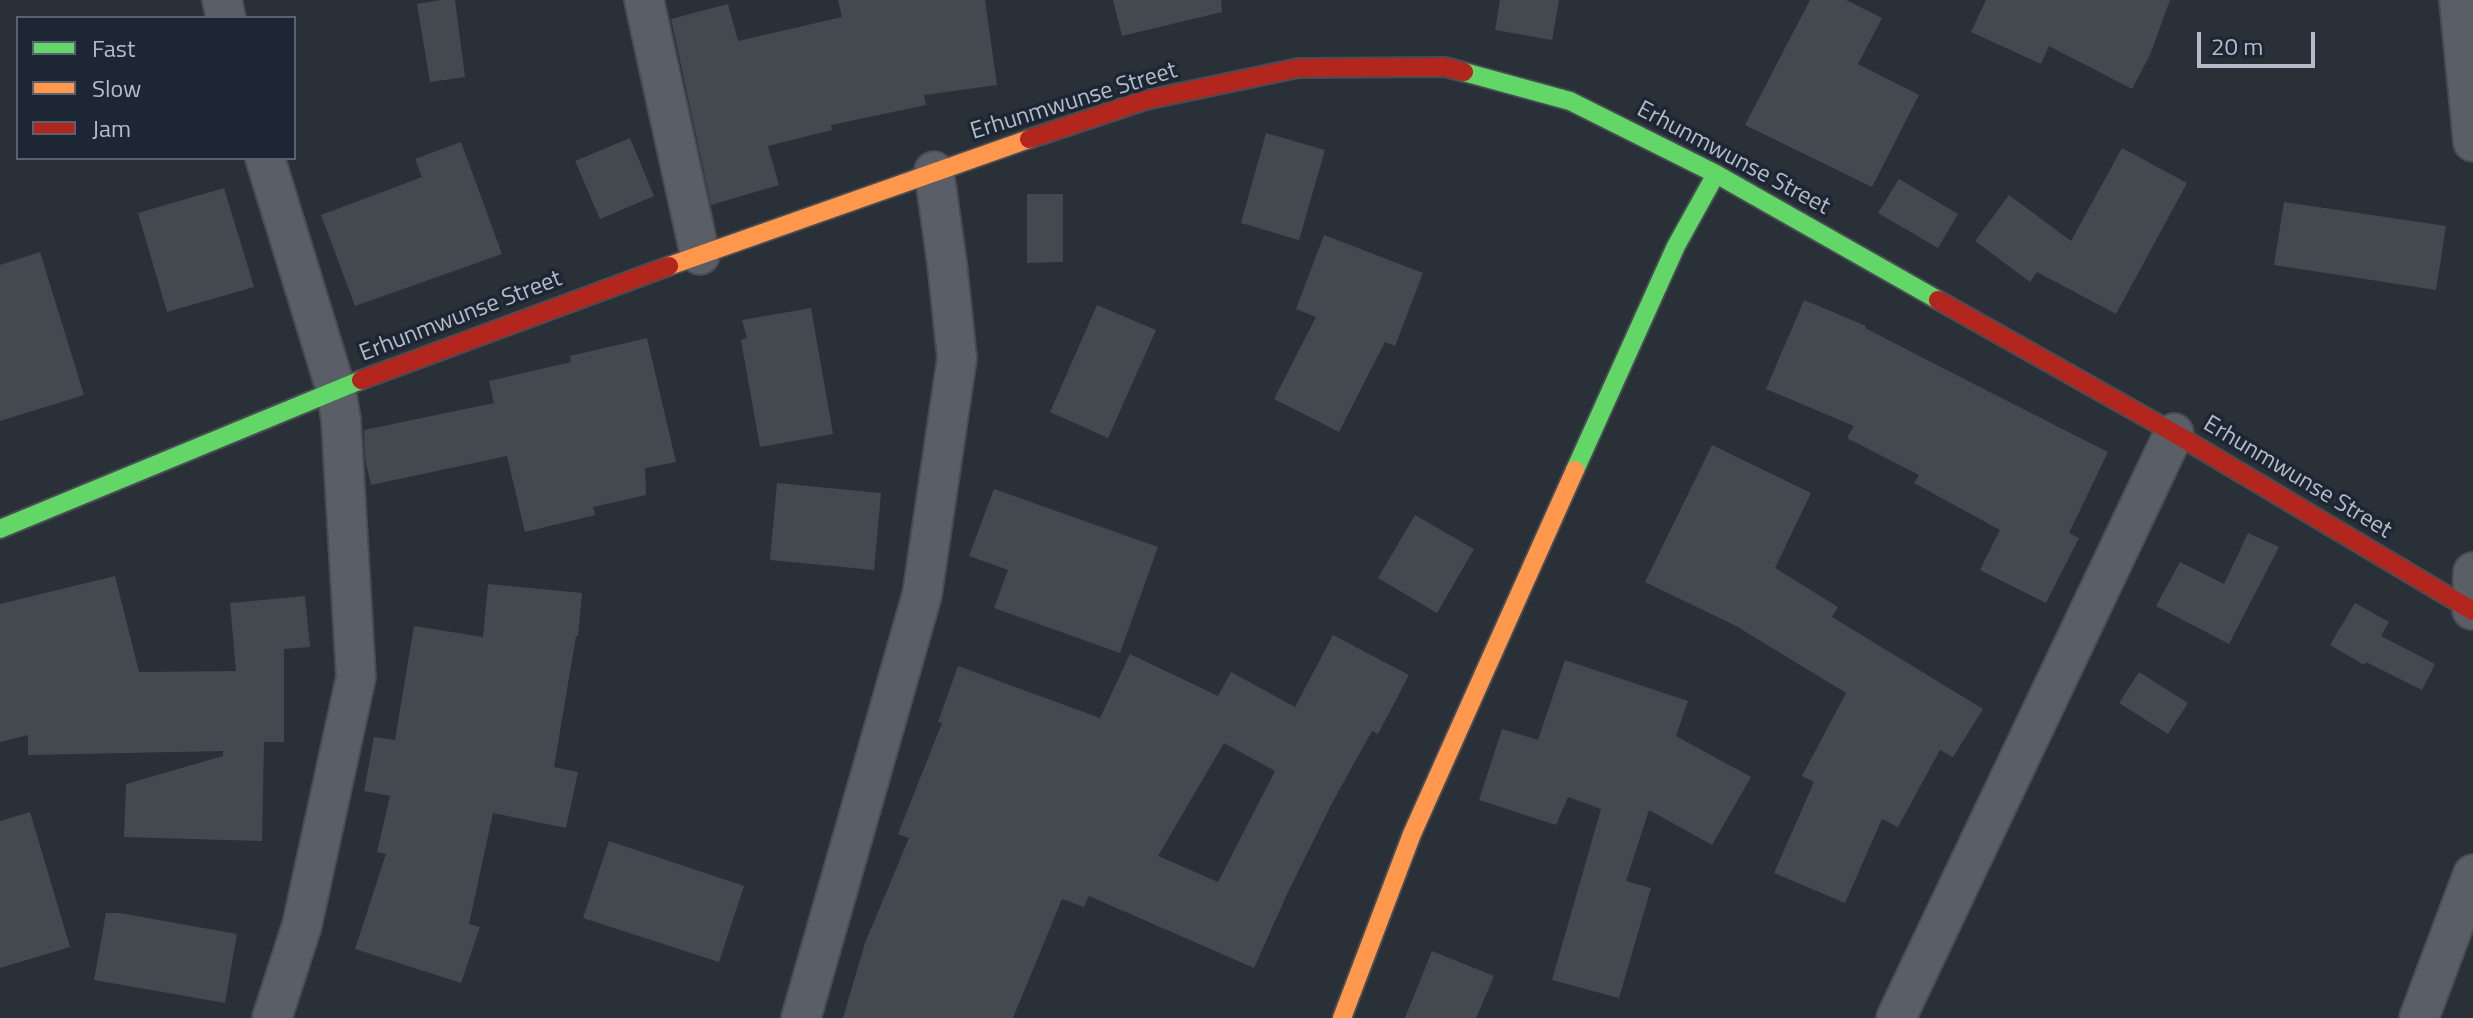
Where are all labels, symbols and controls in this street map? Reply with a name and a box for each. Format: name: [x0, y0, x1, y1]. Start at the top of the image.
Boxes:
legend: [16, 16, 296, 160]
scale bar: [2201, 16, 2319, 66]
text: 20 m: [2211, 28, 2263, 64]
text: Fast: [92, 30, 135, 66]
street label: Erhunmwunse Street: [967, 57, 1181, 147]
text: Slow: [92, 70, 141, 106]
street label: Erhunmwunse Street: [1632, 96, 1834, 222]
text: Jam: [92, 110, 131, 146]
street label: Erhunmwunse Street: [356, 265, 566, 369]
street label: Erhunmwunse Street: [2198, 410, 2396, 546]

